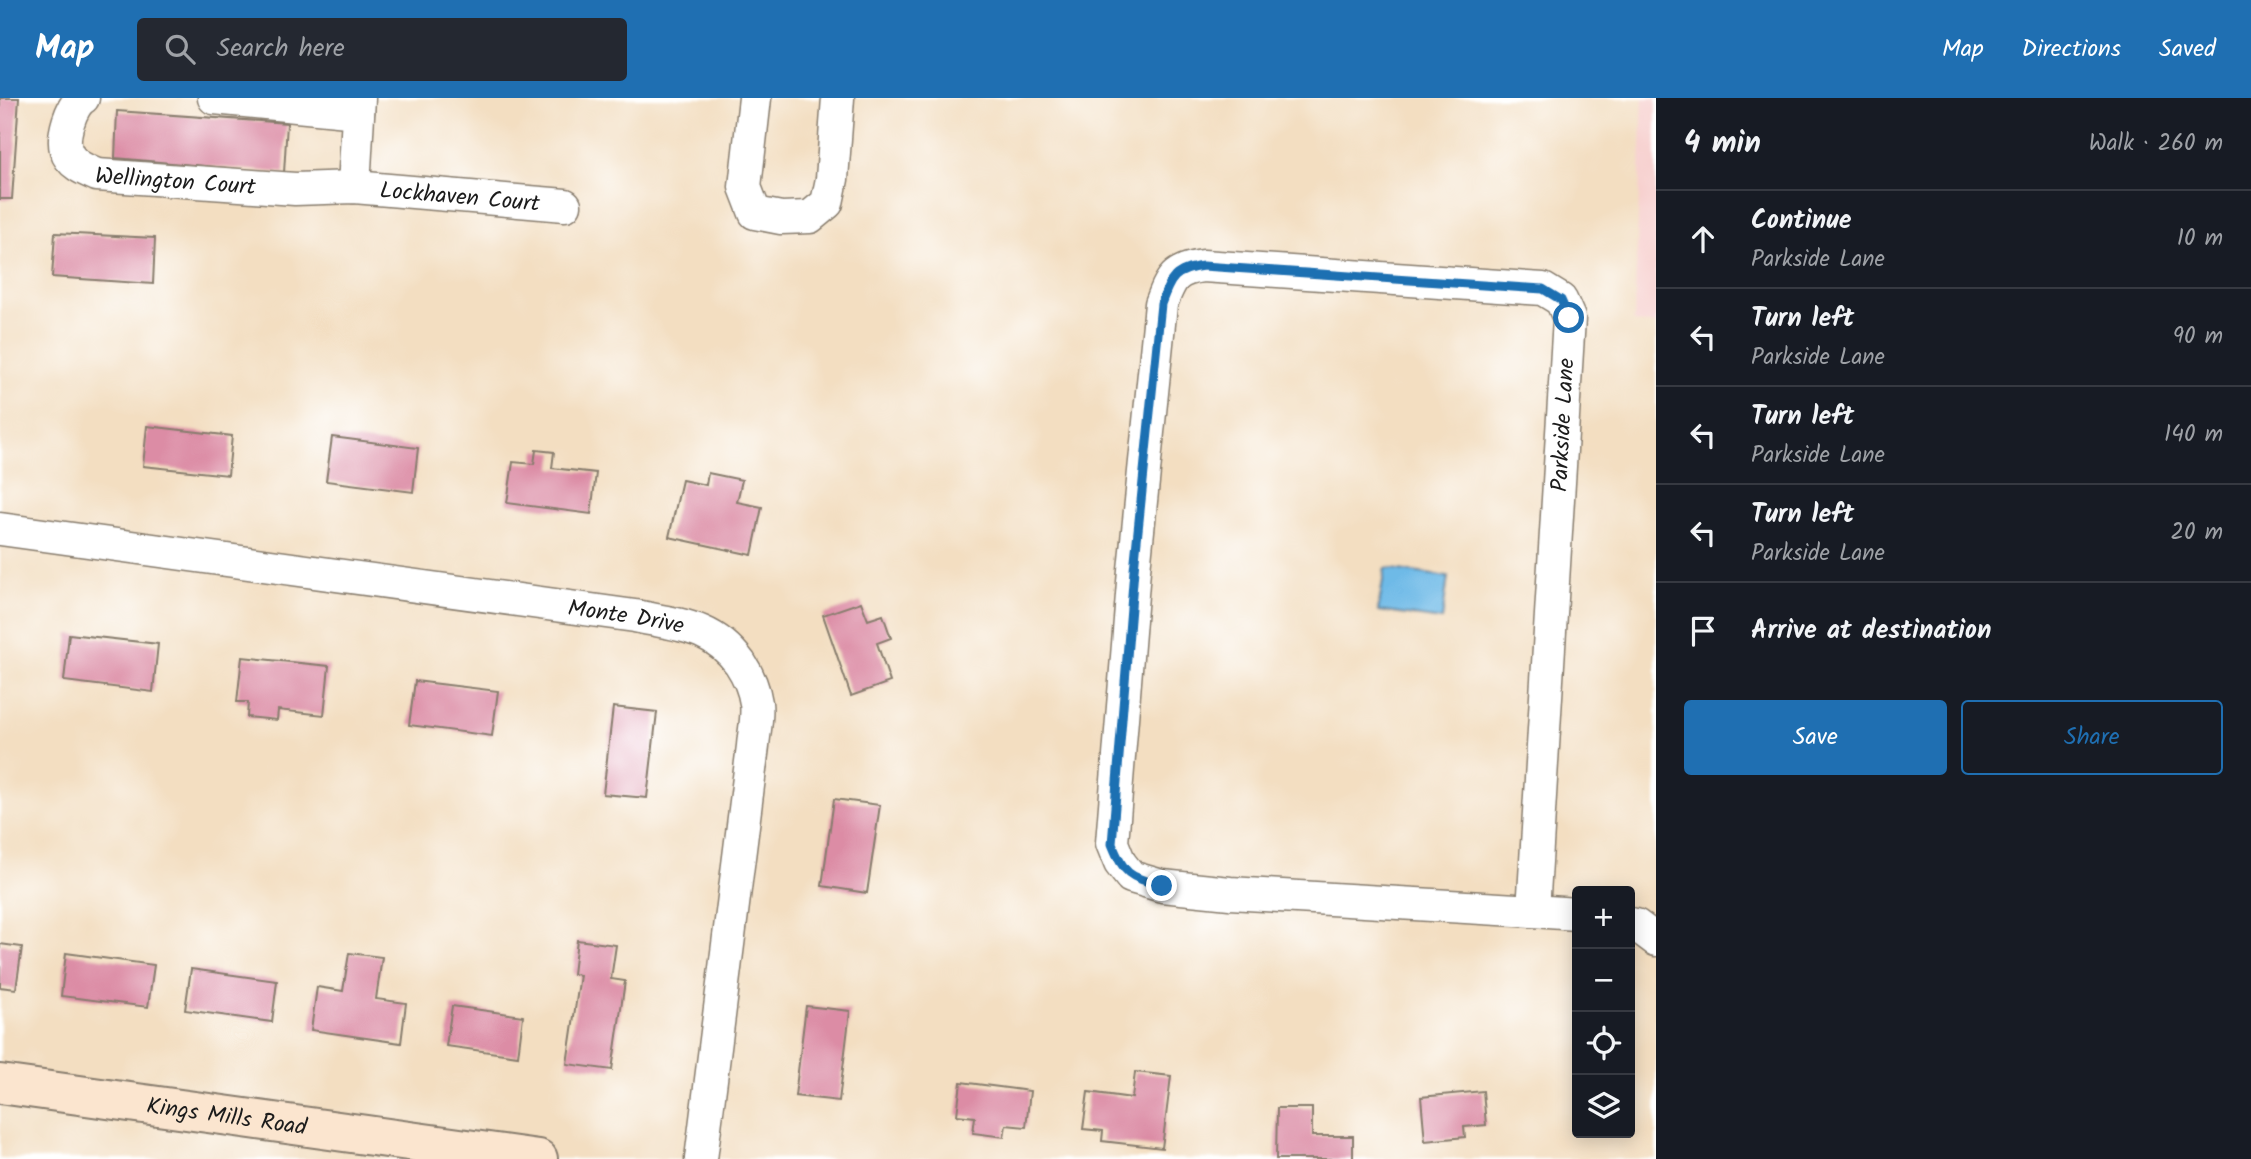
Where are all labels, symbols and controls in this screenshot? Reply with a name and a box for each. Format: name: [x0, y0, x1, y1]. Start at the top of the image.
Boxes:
search box: [137, 18, 627, 81]
text: Map: [35, 23, 95, 76]
text: Search here: [217, 28, 345, 70]
icon: search: [161, 30, 199, 68]
text: Map: [1942, 30, 1984, 69]
text: Directions: [2022, 30, 2121, 69]
text: Saved: [2159, 30, 2216, 69]
text: 4 min: [1684, 120, 1761, 168]
text: Walk · 260 m: [2089, 126, 2223, 162]
street label: Wellington Court: [94, 159, 258, 206]
street label: Lockhaven Court: [378, 173, 542, 223]
text: Continue: [1751, 200, 1852, 242]
icon: ahead: [1684, 220, 1722, 258]
text: 10 m: [2177, 221, 2223, 257]
text: Parkside Lane: [1751, 242, 1885, 278]
text: Turn left: [1751, 298, 1854, 340]
route start: [1553, 302, 1584, 333]
icon: left: [1684, 318, 1722, 356]
text: 90 m: [2173, 319, 2223, 355]
text: Parkside Lane: [1751, 340, 1885, 376]
street label: Parkside Lane: [1543, 357, 1585, 493]
text: Turn left: [1751, 396, 1854, 438]
icon: left: [1684, 416, 1722, 454]
text: 140 m: [2164, 417, 2223, 453]
text: Parkside Lane: [1751, 438, 1885, 474]
text: Turn left: [1751, 494, 1854, 536]
icon: left: [1684, 514, 1722, 552]
text: 20 m: [2171, 515, 2223, 551]
text: Parkside Lane: [1751, 536, 1885, 572]
street label: Monte Drive: [565, 591, 687, 645]
text: Arrive at destination: [1751, 610, 1991, 652]
icon: arrive: [1684, 612, 1722, 650]
button: Save: [1684, 700, 1947, 775]
button: Share: [1961, 700, 2223, 775]
route end: [1146, 870, 1177, 901]
map controls: [1572, 886, 1635, 1138]
button: +: [1572, 886, 1635, 949]
button: −: [1572, 949, 1635, 1012]
button: locate: [1572, 1012, 1635, 1075]
button: layers: [1572, 1075, 1635, 1138]
street label: Kings Mills Road: [144, 1089, 309, 1147]

